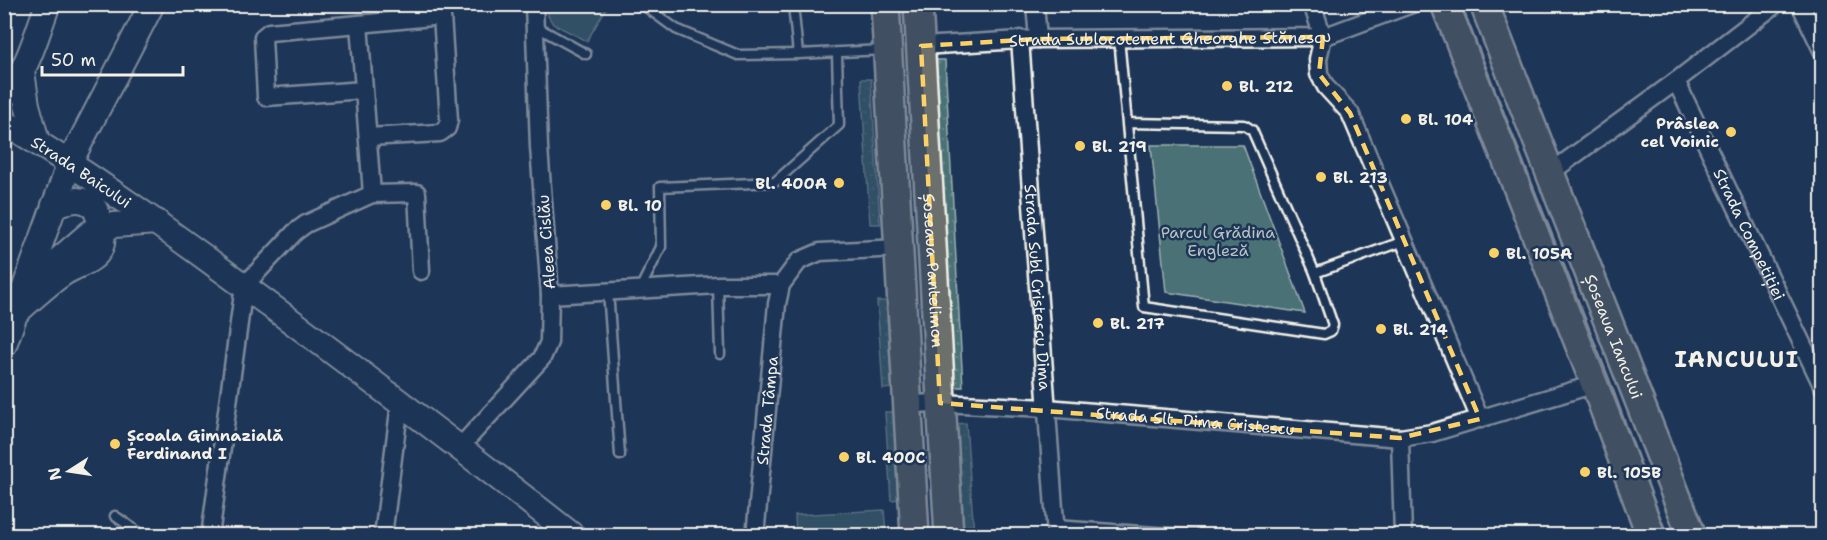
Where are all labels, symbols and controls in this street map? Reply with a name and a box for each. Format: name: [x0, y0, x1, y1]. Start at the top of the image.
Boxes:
street label: Strada Sublocotenent Gheorghe Stănescu: [1008, 25, 1334, 52]
scale bar: [42, 39, 183, 77]
text: 50 m: [51, 48, 96, 72]
place label: Bl. 212: [1239, 76, 1293, 97]
marker: Bl. 212: [1220, 79, 1234, 93]
place label: Bl. 104: [1418, 109, 1473, 130]
marker: Bl. 104: [1399, 112, 1413, 126]
place label: Prâslea cel Voinic: [1641, 113, 1719, 152]
marker: Prâslea cel Voinic: [1724, 125, 1738, 139]
street label: Strada Baicului: [27, 131, 135, 213]
place label: Bl. 219: [1092, 136, 1147, 157]
marker: Bl. 219: [1073, 139, 1087, 153]
street label: Strada Competiției: [1709, 165, 1790, 304]
place label: Bl. 213: [1333, 167, 1388, 188]
marker: Bl. 213: [1314, 170, 1328, 184]
place label: Bl. 400A: [755, 173, 827, 194]
marker: Bl. 400A: [832, 176, 846, 190]
street label: Strada Subl Cristescu Dima: [1020, 183, 1055, 391]
street label: Șoseaua Pantelimon: [917, 193, 948, 349]
street label: Aleea Cislău: [533, 194, 560, 290]
place label: Bl. 10: [618, 195, 662, 216]
marker: Bl. 10: [599, 198, 613, 212]
park label: Parcul Grădina Engleză: [1161, 222, 1275, 261]
place label: Bl. 105A: [1506, 243, 1572, 264]
marker: Bl. 105A: [1487, 246, 1501, 260]
street label: Șoseaua Iancului: [1579, 271, 1647, 402]
place label: Bl. 217: [1110, 313, 1165, 334]
marker: Bl. 217: [1091, 316, 1105, 330]
place label: Bl. 214: [1393, 319, 1448, 340]
marker: Bl. 214: [1374, 322, 1388, 336]
district label: IANCULUI: [1674, 345, 1800, 374]
street label: Strada Tâmpa: [752, 355, 783, 466]
street label: Strada Slt. Dima Cristescu: [1095, 402, 1295, 440]
place label: Școala Gimnazială Ferdinand I: [127, 425, 283, 464]
marker: Școala Gimnazială Ferdinand I: [108, 437, 122, 451]
north arrow: [39, 441, 99, 501]
place label: Bl. 400C: [856, 447, 926, 468]
marker: Bl. 400C: [837, 450, 851, 464]
place label: Bl. 105B: [1597, 462, 1661, 483]
marker: Bl. 105B: [1578, 465, 1592, 479]
text: N: [43, 466, 66, 482]

